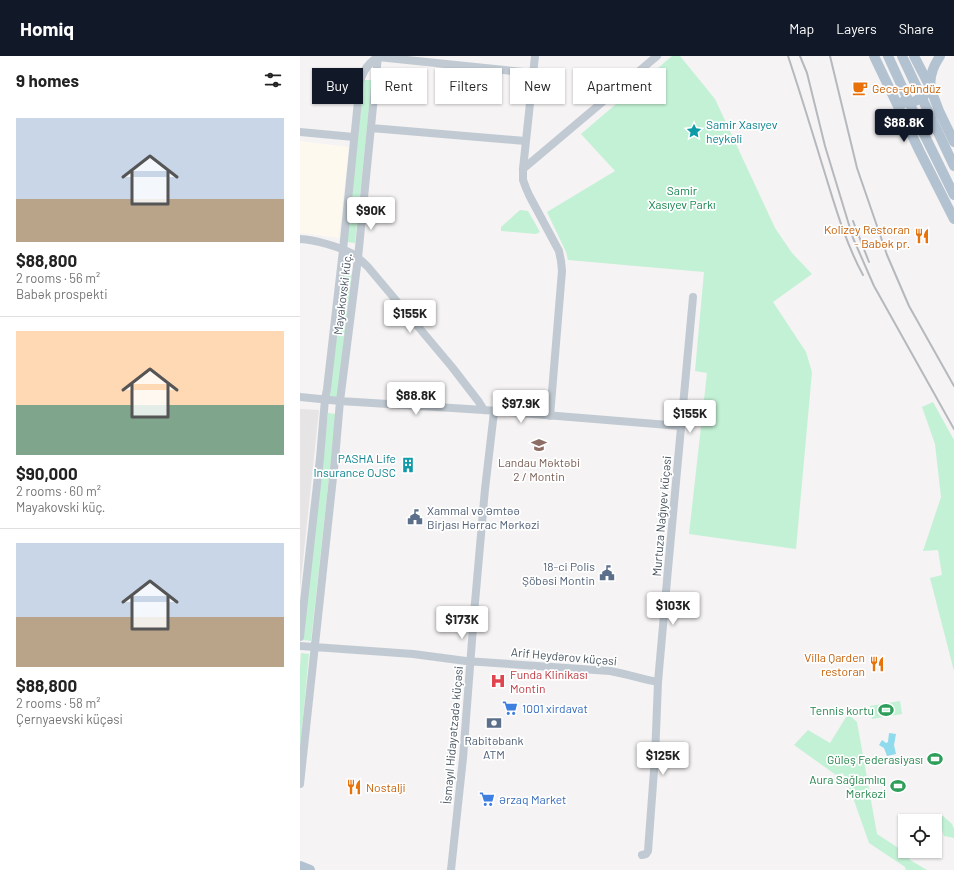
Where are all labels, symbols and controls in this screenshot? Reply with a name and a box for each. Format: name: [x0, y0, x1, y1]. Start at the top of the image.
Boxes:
text: Homiq: [20, 17, 74, 40]
text: Map: [789, 20, 814, 37]
text: Layers: [836, 20, 877, 37]
text: Share: [899, 20, 934, 37]
chip: Buy: [312, 68, 363, 104]
chip: Rent: [371, 68, 427, 104]
chip: Filters: [435, 68, 502, 104]
chip: New: [510, 68, 565, 104]
chip: Apartment: [573, 68, 666, 104]
icon: filters: [262, 69, 284, 91]
text: 9 homes: [16, 70, 79, 90]
cafe icon: Gecə-gündüz: [851, 79, 869, 97]
place label: Gecə-gündüz: [872, 81, 941, 95]
pin: $88.8K: [871, 109, 937, 143]
text: $88.8K: [884, 114, 924, 130]
place label: Samir Xasıyev heykəli: [706, 117, 778, 145]
place icon: Samir Xasıyev heykəli: [685, 122, 703, 140]
icon: home: [114, 144, 186, 216]
park label: Samir Xasıyev Parkı: [648, 183, 716, 211]
pin: $90K: [347, 197, 395, 231]
text: $90K: [356, 202, 386, 218]
place label: Kolizey Restoran - Babək pr.: [824, 222, 910, 250]
restaurant icon: Kolizey Restoran - Babək pr.: [913, 227, 931, 245]
text: $88,800: [16, 250, 77, 270]
street label: Mayakovski küç.: [330, 252, 354, 336]
text: 2 rooms · 56 m²: [16, 270, 100, 286]
text: Babək prospekti: [16, 286, 108, 302]
pin: $155K: [382, 300, 438, 334]
text: $155K: [393, 305, 427, 321]
icon: home: [114, 357, 186, 429]
pin: $88.8K: [383, 382, 449, 416]
text: $88.8K: [396, 387, 436, 403]
pin: $97.9K: [488, 390, 554, 424]
text: $97.9K: [502, 395, 540, 411]
pin: $155K: [662, 400, 718, 434]
text: $155K: [673, 405, 707, 421]
school or university icon: Landau Məktəbi 2 / Montin: [530, 436, 548, 454]
place label: PASHA Life Insurance OJSC: [313, 451, 396, 479]
place label: Landau Məktəbi 2 / Montin: [498, 455, 580, 483]
street label: Murtuza Nağıyev küçəsi: [649, 455, 673, 577]
building icon: PASHA Life Insurance OJSC: [399, 456, 417, 474]
text: $90,000: [16, 463, 78, 483]
text: 2 rooms · 60 m²: [16, 483, 101, 499]
text: Mayakovski küç.: [16, 499, 105, 515]
place label: Xammal və Əmtəə Birjası Hərrac Mərkəzi: [427, 503, 540, 531]
public building icon: Xammal və Əmtəə Birjası Hərrac Mərkəzi: [406, 508, 424, 526]
place label: 18-ci Polis Şöbəsi Montin: [522, 559, 595, 587]
public building icon: 18-ci Polis Şöbəsi Montin: [598, 564, 616, 582]
icon: home: [114, 569, 186, 641]
pin: $103K: [645, 592, 701, 626]
text: $103K: [656, 597, 690, 613]
pin: $173K: [434, 606, 490, 640]
text: $173K: [445, 611, 479, 627]
street label: Arif Heydərov küçəsi: [510, 644, 618, 668]
place label: Villa Qarden restoran: [804, 650, 865, 678]
restaurant icon: Villa Qarden restoran: [868, 655, 886, 673]
street label: İsmayıl Hidayətzadə küçəsi: [439, 665, 465, 805]
place label: Funda Klinikası Montin: [510, 667, 588, 695]
hospital icon: Funda Klinikası Montin: [489, 672, 507, 690]
text: $88,800: [16, 675, 77, 695]
text: 2 rooms · 58 m²: [16, 695, 100, 711]
supermarket icon: 1001 xirdavat: [501, 699, 519, 717]
place label: 1001 xirdavat: [522, 701, 588, 715]
sports icon: Tennis kortu: [877, 701, 895, 719]
place label: Tennis kortu: [810, 703, 874, 717]
text: Çernyaevski küçəsi: [16, 711, 123, 727]
bank icon: Rabitəbank ATM: [485, 714, 503, 732]
place label: Rabitəbank ATM: [464, 733, 524, 761]
pin: $125K: [635, 742, 691, 776]
text: $125K: [646, 747, 680, 763]
sports icon: Güləş Federasiyası: [926, 750, 944, 768]
place label: Güləş Federasiyası: [827, 752, 923, 766]
place label: Aura Sağlamlıq Mərkəzi: [809, 772, 886, 800]
sports icon: Aura Sağlamlıq Mərkəzi: [889, 777, 907, 795]
restaurant icon: Nostalji: [345, 778, 363, 796]
place label: Nostalji: [366, 780, 406, 794]
supermarket icon: Ərzaq Market: [478, 790, 496, 808]
place label: Ərzaq Market: [499, 792, 567, 806]
map controls: [898, 814, 942, 858]
button: locate: [898, 814, 942, 858]

